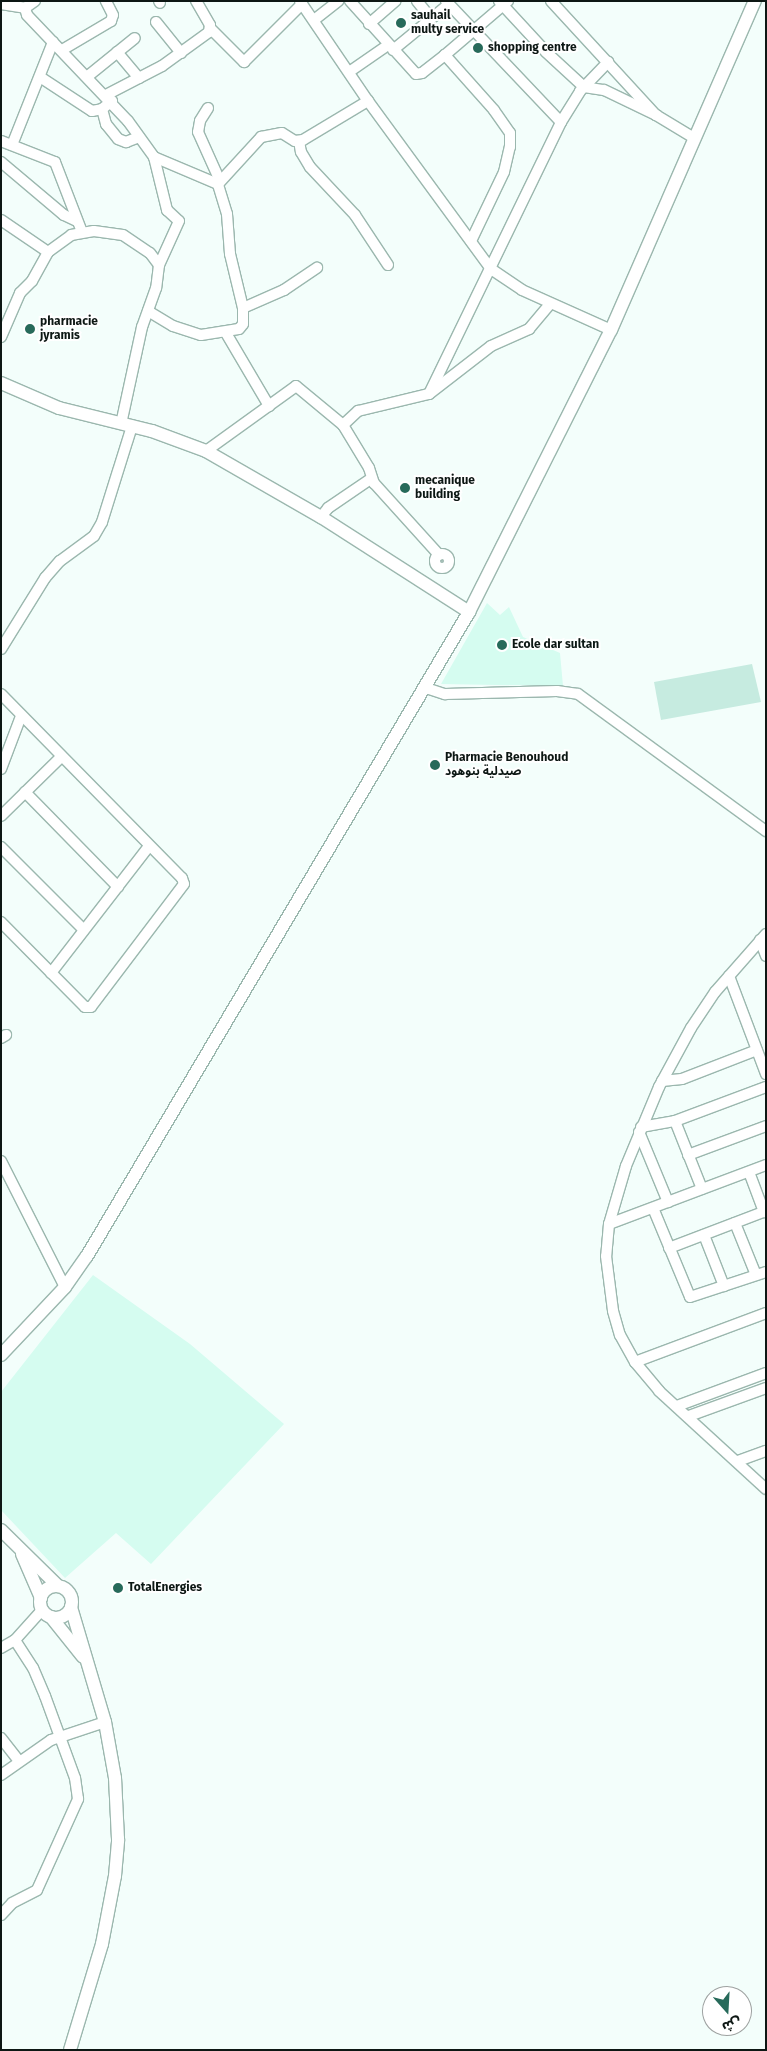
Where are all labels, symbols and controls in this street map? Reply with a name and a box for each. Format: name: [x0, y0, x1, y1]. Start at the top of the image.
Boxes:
place label: sauhail multy service: [411, 9, 484, 37]
marker: sauhail multy service: [395, 17, 407, 29]
place label: shopping centre: [488, 41, 577, 55]
marker: shopping centre: [472, 42, 484, 54]
place label: pharmacie jyramis: [40, 315, 98, 343]
marker: pharmacie jyramis: [24, 323, 36, 335]
place label: mecanique building: [415, 474, 475, 502]
marker: mecanique building: [399, 482, 411, 494]
place label: Ecole dar sultan: [512, 638, 599, 652]
marker: Ecole dar sultan: [496, 639, 508, 651]
place label: Pharmacie Benouhoud صيدلية بنوهود: [445, 751, 568, 779]
marker: Pharmacie Benouhoud صيدلية بنوهود: [429, 759, 441, 771]
place label: TotalEnergies: [128, 1581, 202, 1595]
marker: TotalEnergies: [112, 1582, 124, 1594]
north arrow: [702, 1986, 752, 2036]
text: ش: [720, 2014, 744, 2036]

